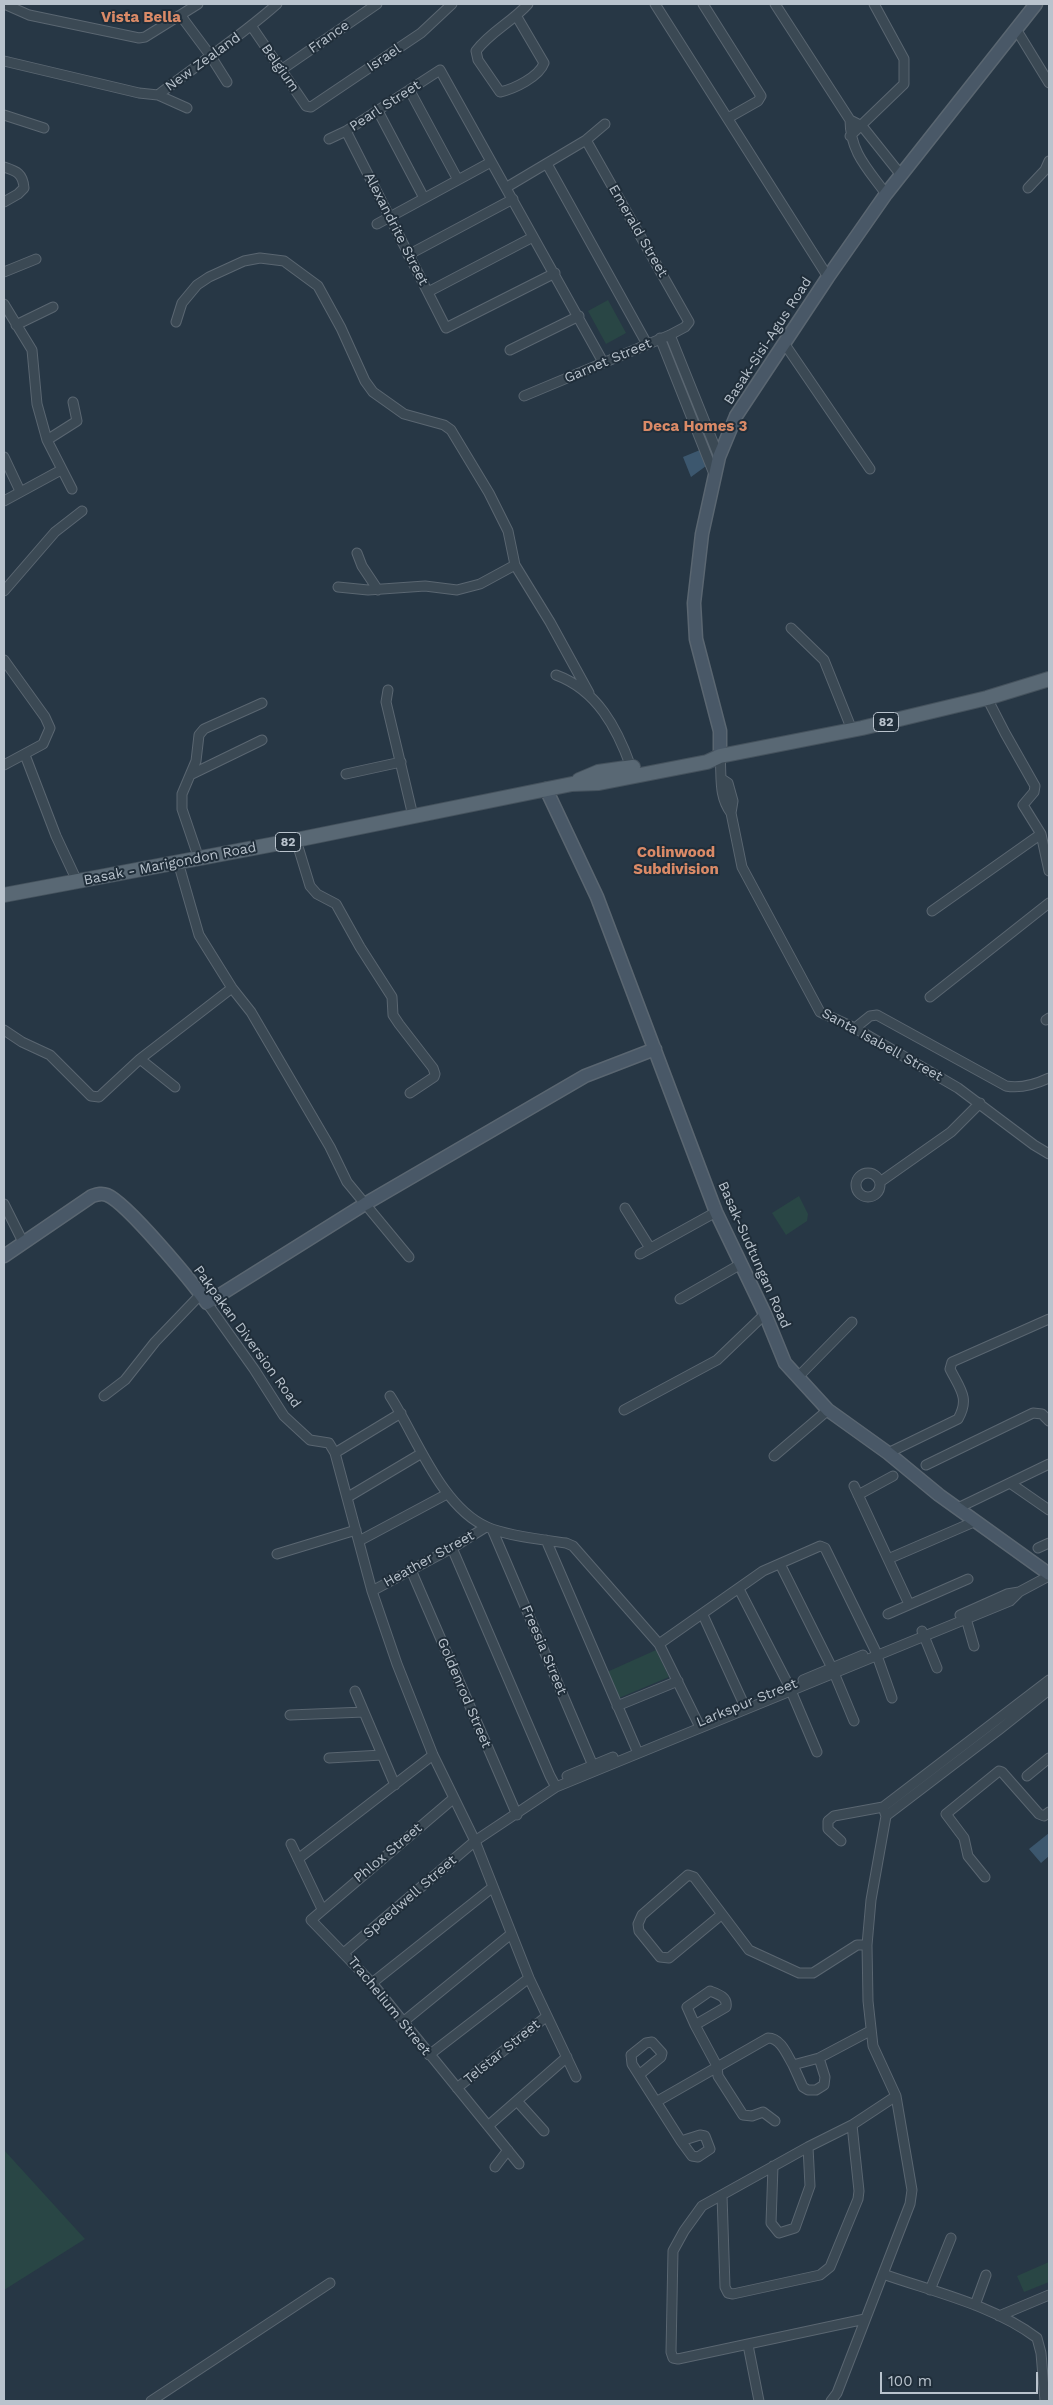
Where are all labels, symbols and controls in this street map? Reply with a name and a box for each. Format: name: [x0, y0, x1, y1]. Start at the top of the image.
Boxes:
district label: Vista Bella: [101, 9, 181, 27]
street label: France: [305, 17, 353, 57]
street label: New Zealand: [162, 29, 244, 95]
street label: Belgium: [257, 41, 303, 95]
street label: Israel: [364, 41, 404, 75]
street label: Pearl Street: [346, 77, 424, 135]
street label: Alexandrite Street: [360, 170, 432, 288]
street label: Emerald Street: [605, 182, 671, 280]
street label: Basak-Sisi-Agus Road: [720, 274, 816, 408]
street label: Garnet Street: [562, 335, 654, 387]
district label: Deca Homes 3: [643, 418, 747, 436]
road number: 82: [874, 712, 898, 732]
road number: 82: [276, 832, 300, 852]
street label: Basak - Marigondon Road: [82, 839, 258, 889]
district label: Colinwood Subdivision: [633, 844, 719, 879]
street label: Santa Isabell Street: [819, 1005, 945, 1085]
street label: Basak-Sudtungan Road: [714, 1179, 794, 1331]
street label: Pakpakan Diversion Road: [190, 1263, 304, 1411]
street label: Heather Street: [381, 1527, 477, 1591]
street label: Freesia Street: [518, 1603, 570, 1697]
street label: Goldenrod Street: [433, 1635, 495, 1751]
street label: Larkspur Street: [694, 1675, 800, 1731]
street label: Phlox Street: [350, 1820, 426, 1886]
street label: Speedwell Street: [360, 1852, 460, 1942]
street label: Trachelium Street: [344, 1953, 434, 2059]
street label: Telstar Street: [461, 2016, 543, 2088]
scale bar: [883, 2362, 1040, 2394]
text: 100 m: [888, 2372, 932, 2390]

